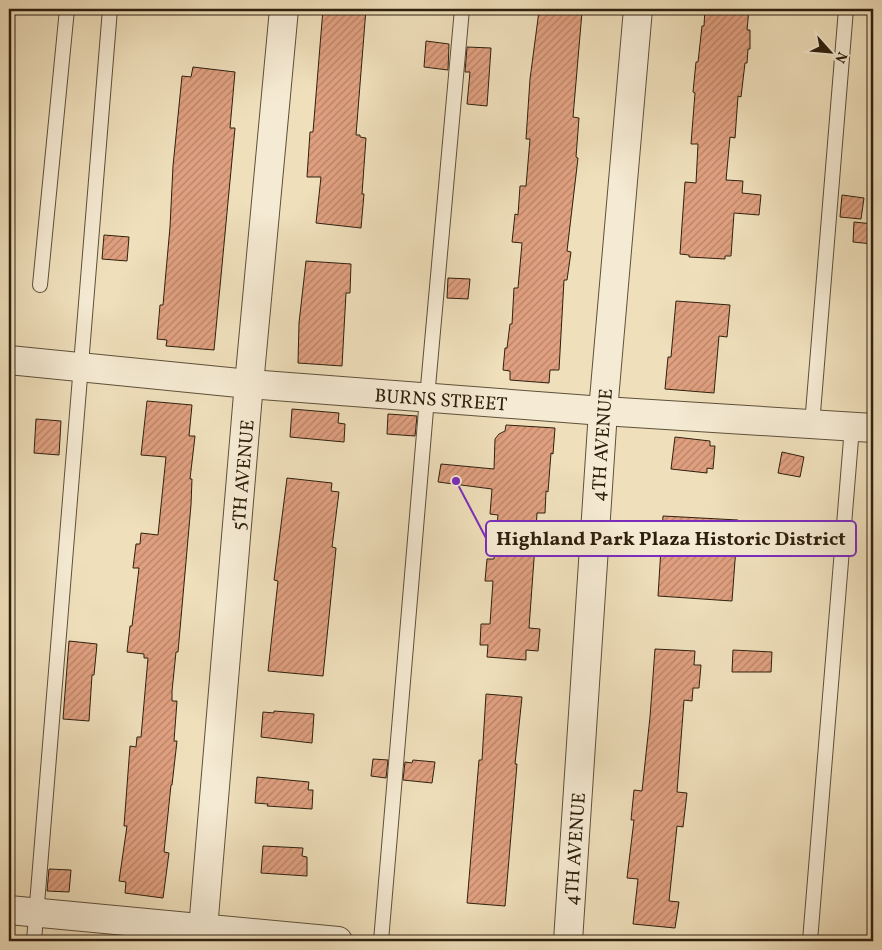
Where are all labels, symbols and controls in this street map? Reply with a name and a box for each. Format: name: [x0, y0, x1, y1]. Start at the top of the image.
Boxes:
north arrow: [804, 28, 854, 78]
text: N: [829, 48, 851, 66]
street label: BURNS STREET: [374, 383, 508, 419]
street label: 4TH AVENUE: [586, 388, 620, 503]
street label: 5TH AVENUE: [226, 419, 262, 532]
callout: Highland Park Plaza Historic District: [486, 521, 856, 556]
text: Highland Park Plaza Historic District: [496, 526, 846, 554]
street label: 4TH AVENUE: [559, 792, 593, 907]

